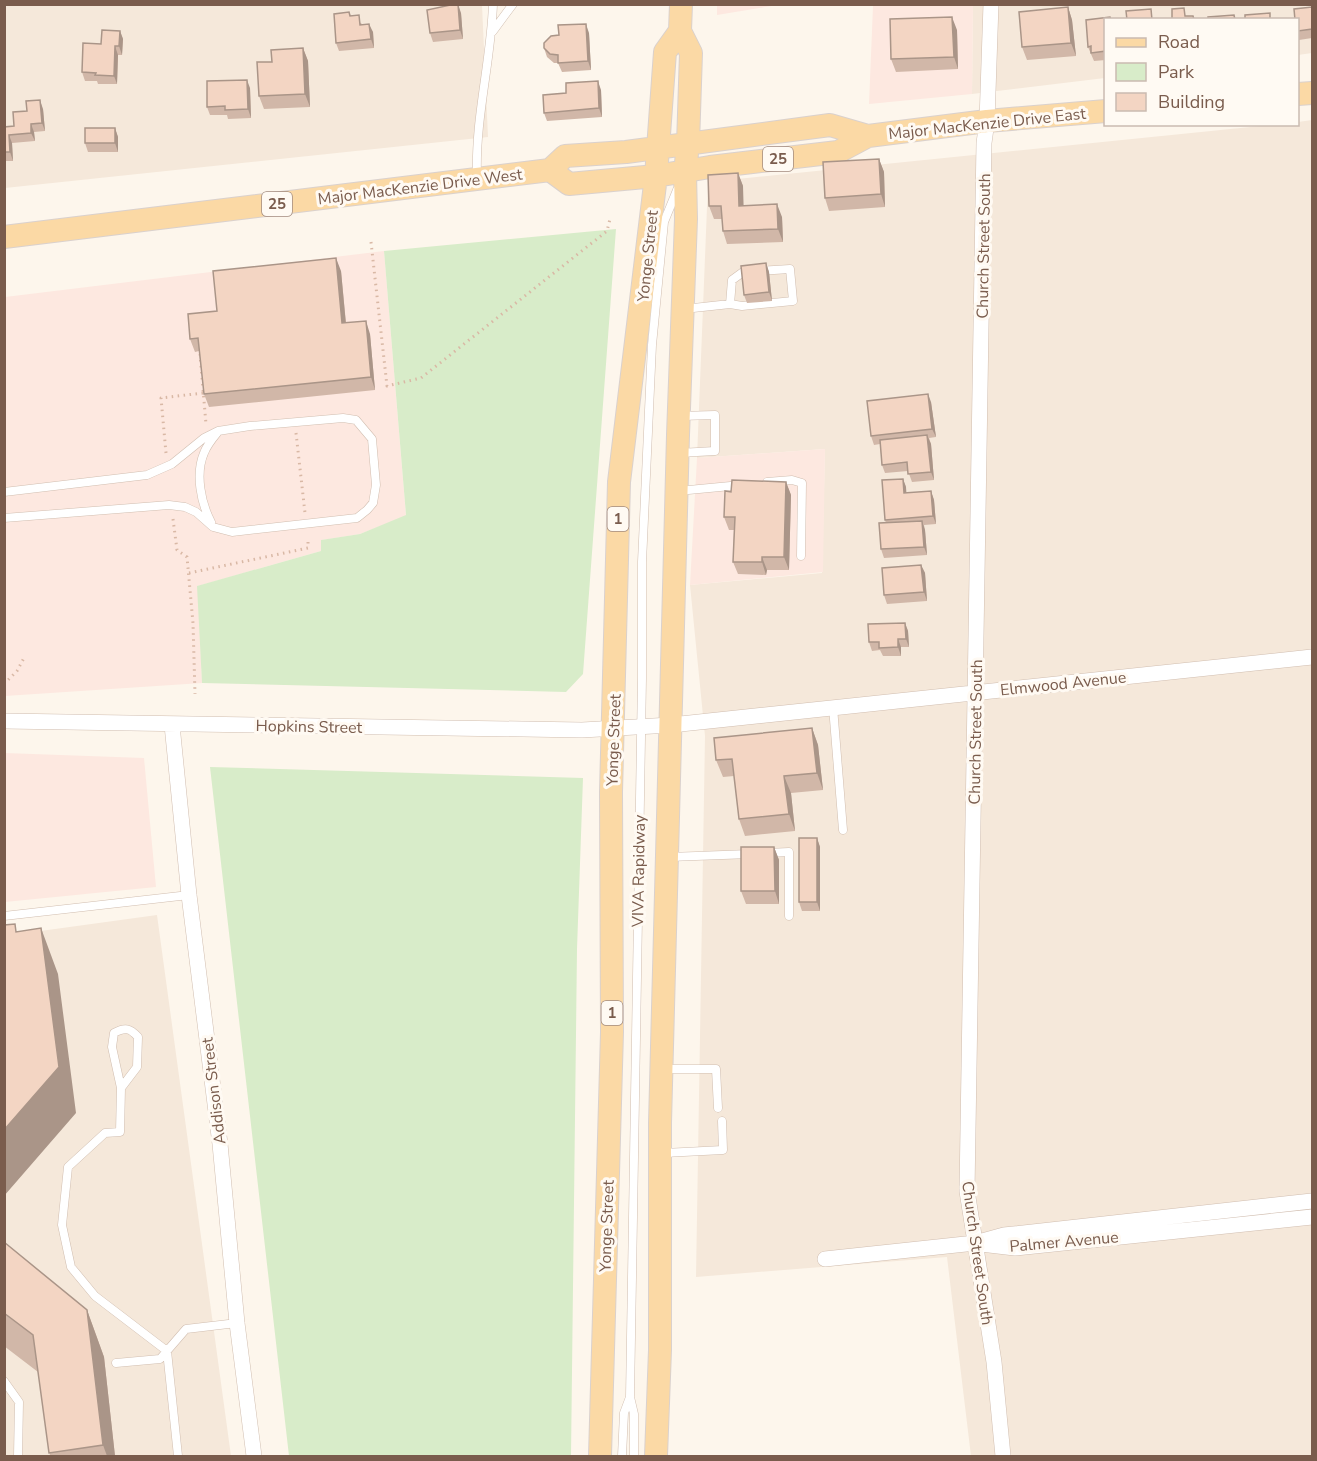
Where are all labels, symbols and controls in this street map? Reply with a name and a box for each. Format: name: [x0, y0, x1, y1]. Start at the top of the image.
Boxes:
legend: [1104, 18, 1299, 126]
text: Road: [1158, 30, 1200, 54]
text: Park: [1158, 60, 1195, 84]
text: Building: [1158, 90, 1225, 114]
street label: Major MacKenzie Drive East: [887, 103, 1087, 145]
road number: 25: [763, 147, 793, 171]
street label: Major MacKenzie Drive West: [317, 163, 524, 210]
street label: Church Street South: [972, 173, 996, 319]
road number: 25: [262, 192, 292, 216]
street label: Yonge Street: [632, 209, 664, 304]
road number: 1: [608, 507, 628, 531]
street label: Church Street South: [964, 659, 988, 805]
street label: Elmwood Avenue: [999, 666, 1127, 702]
street label: Yonge Street: [601, 693, 627, 787]
street label: Hopkins Street: [255, 715, 363, 739]
street label: VIVA Rapidway: [627, 814, 651, 928]
road number: 1: [602, 1001, 622, 1025]
street label: Addison Street: [196, 1036, 231, 1146]
street label: Yonge Street: [594, 1179, 620, 1273]
street label: Church Street South: [956, 1180, 998, 1327]
street label: Palmer Avenue: [1009, 1226, 1120, 1258]

